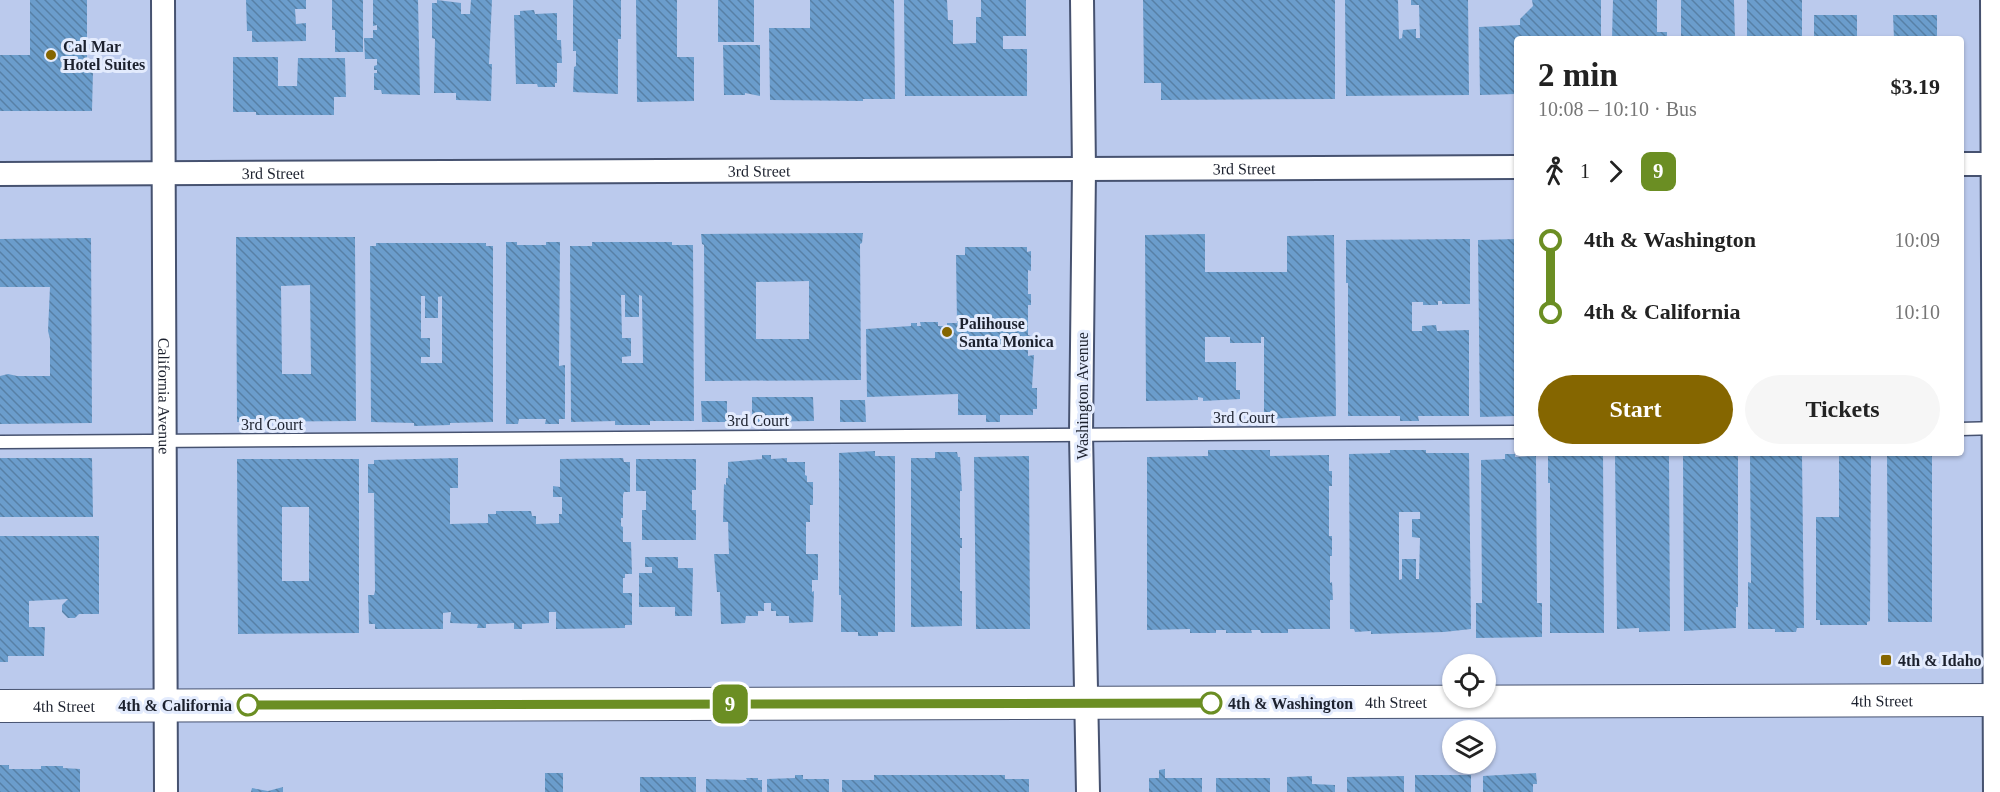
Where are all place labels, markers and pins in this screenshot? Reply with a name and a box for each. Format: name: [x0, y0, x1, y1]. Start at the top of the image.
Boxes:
place label: Cal Mar Hotel Suites: [63, 38, 145, 73]
marker: Cal Mar Hotel Suites: [44, 48, 58, 62]
place label: Palihouse Santa Monica: [959, 315, 1054, 350]
marker: Palihouse Santa Monica: [940, 325, 954, 339]
place label: 4th & Idaho: [1898, 652, 1982, 669]
marker: 4th & Idaho: [1879, 653, 1893, 667]
marker: 4th & Washington: [1200, 692, 1222, 714]
marker: 4th & California: [237, 694, 259, 716]
place label: 4th & Washington: [1228, 695, 1353, 713]
place label: 4th & California: [118, 697, 232, 714]

